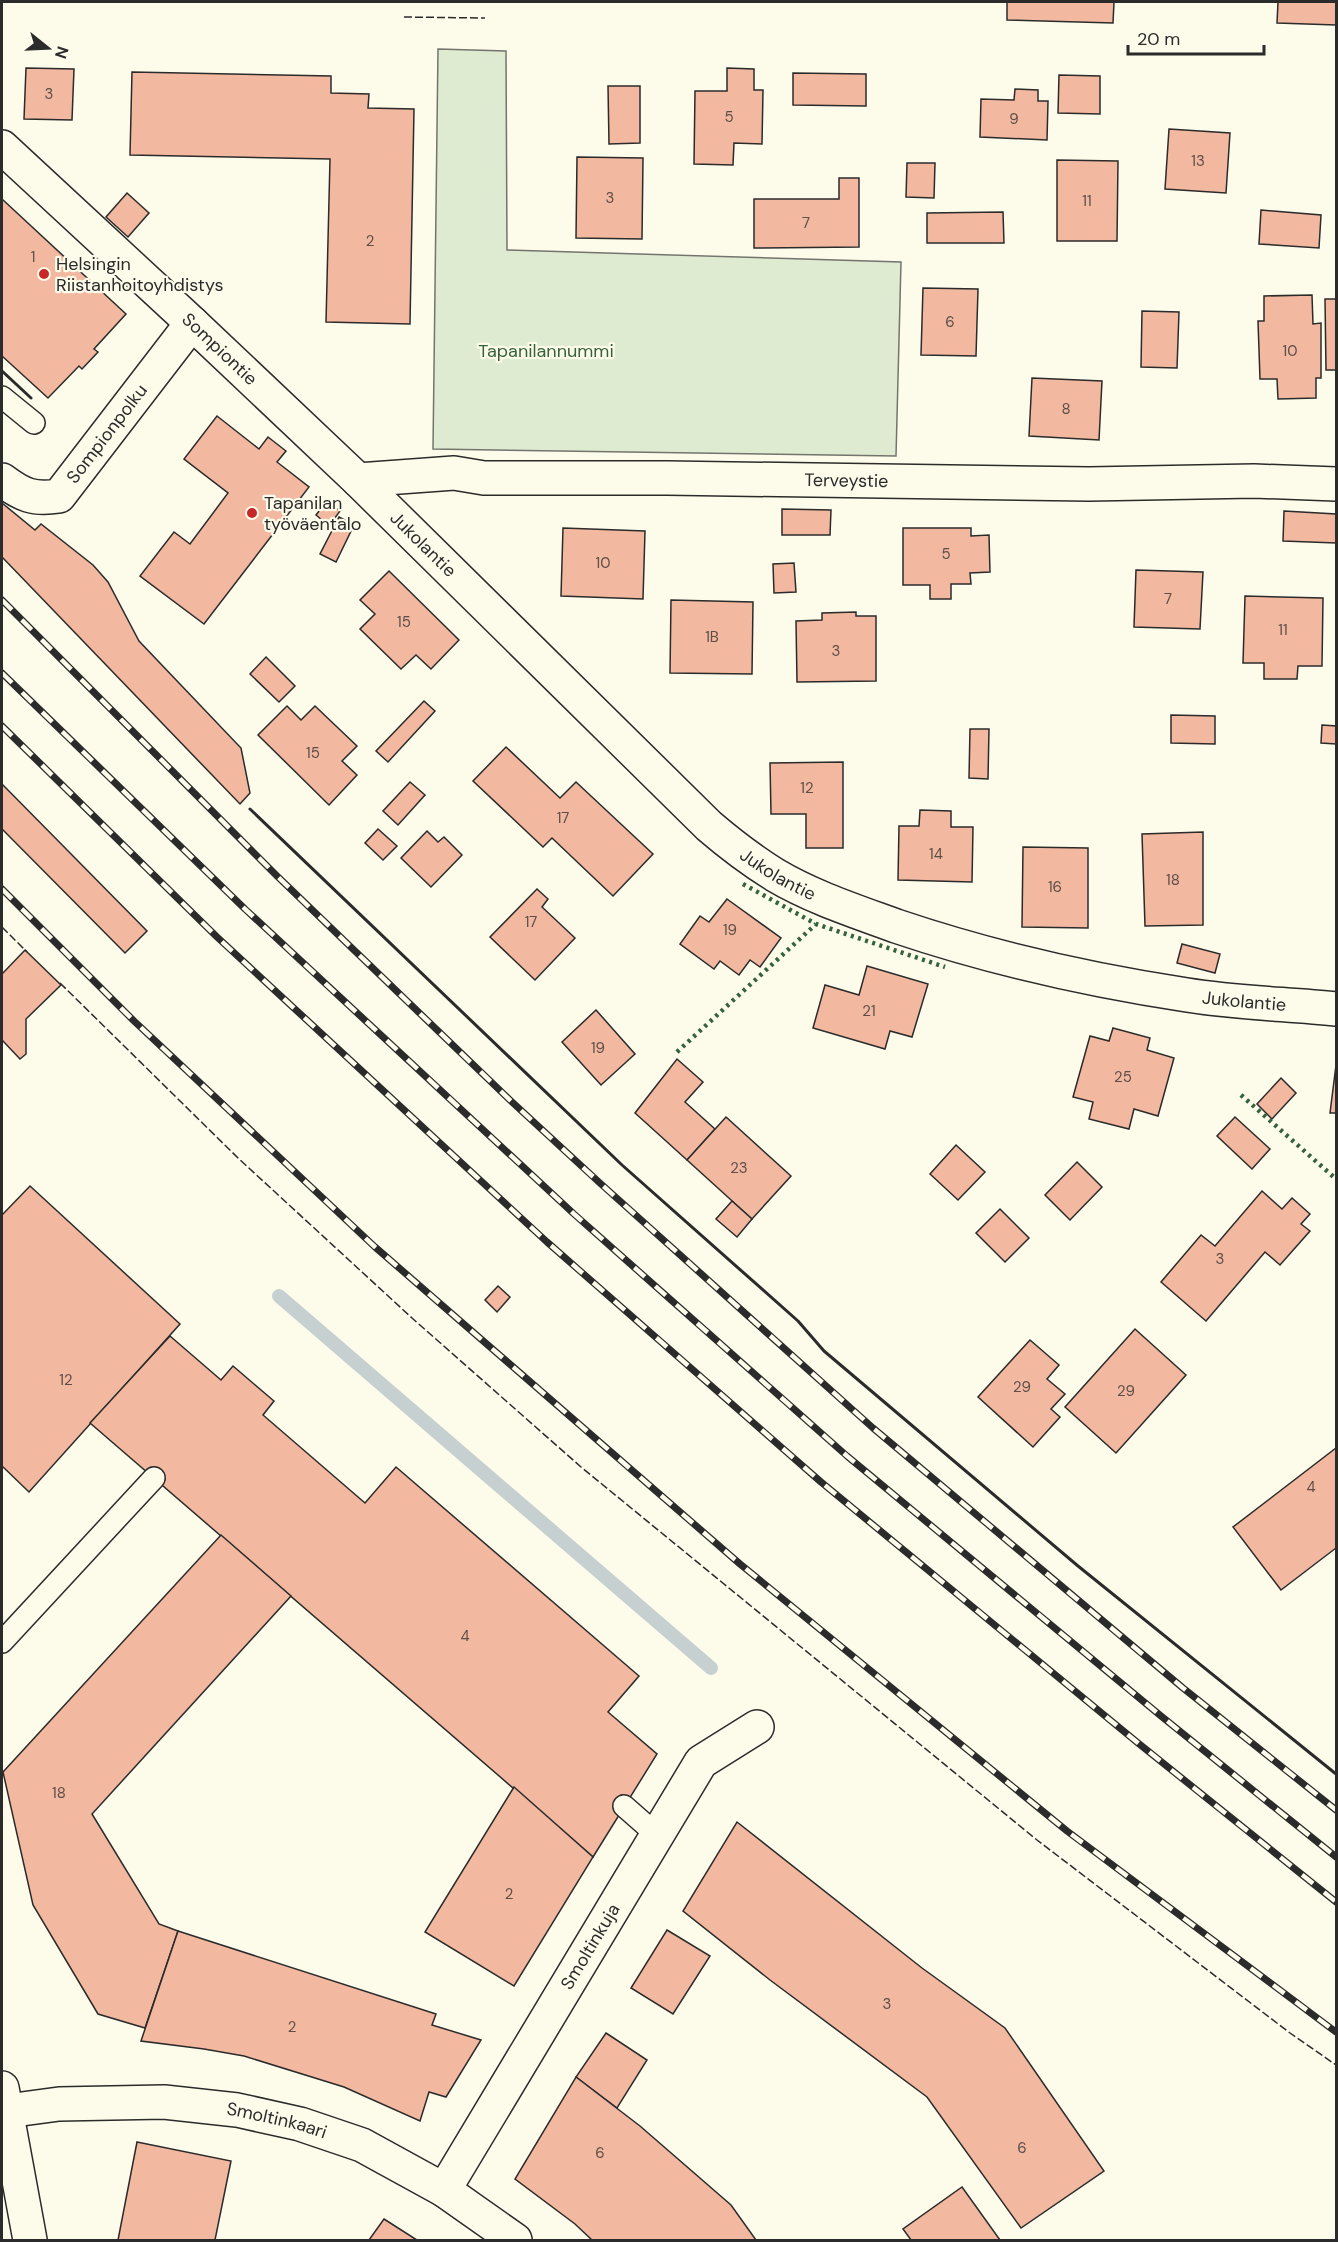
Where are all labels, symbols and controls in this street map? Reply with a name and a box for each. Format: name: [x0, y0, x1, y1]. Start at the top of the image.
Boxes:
north arrow: [18, 18, 78, 78]
scale bar: [1128, 18, 1264, 56]
text: 20 m: [1137, 27, 1180, 51]
text: N: [50, 44, 74, 61]
house number: 3: [45, 84, 53, 104]
house number: 5: [724, 107, 734, 127]
house number: 9: [1009, 109, 1019, 129]
house number: 13: [1191, 151, 1205, 171]
house number: 3: [606, 188, 614, 208]
house number: 11: [1082, 191, 1092, 211]
house number: 7: [802, 213, 810, 233]
house number: 2: [366, 231, 374, 251]
house number: 1: [31, 247, 35, 267]
place label: Helsingin Riistanhoitoyhdistys: [56, 252, 223, 297]
marker: Helsingin Riistanhoitoyhdistys: [37, 267, 51, 281]
street label: Sompiontie: [177, 308, 263, 391]
house number: 6: [945, 312, 955, 332]
park label: Tapanilannummi: [478, 339, 614, 363]
house number: 10: [1283, 341, 1297, 361]
street label: Sompionpolku: [61, 379, 153, 488]
house number: 8: [1061, 399, 1071, 419]
street label: Terveystie: [804, 468, 889, 493]
place label: Tapanilan työväentalo: [264, 491, 361, 536]
marker: Tapanilan työväentalo: [245, 506, 259, 520]
street label: Jukolantie: [385, 506, 462, 582]
house number: 5: [941, 544, 951, 564]
house number: 10: [596, 553, 610, 573]
house number: 7: [1164, 589, 1172, 609]
house number: 15: [397, 612, 411, 632]
house number: 11: [1278, 620, 1288, 640]
house number: 1B: [705, 627, 719, 647]
house number: 3: [832, 641, 840, 661]
house number: 15: [306, 743, 320, 763]
house number: 12: [800, 778, 814, 798]
house number: 17: [557, 808, 569, 828]
street label: Jukolantie: [735, 843, 820, 906]
house number: 14: [929, 844, 943, 864]
house number: 18: [1166, 870, 1180, 890]
house number: 16: [1048, 877, 1062, 897]
house number: 17: [525, 912, 537, 932]
house number: 19: [723, 920, 737, 940]
street label: Jukolantie: [1201, 985, 1287, 1017]
house number: 21: [862, 1001, 876, 1021]
house number: 19: [591, 1038, 605, 1058]
house number: 25: [1114, 1067, 1132, 1087]
house number: 23: [730, 1158, 748, 1178]
house number: 3: [1216, 1249, 1224, 1269]
house number: 12: [59, 1370, 73, 1390]
house number: 29: [1013, 1377, 1031, 1397]
house number: 29: [1117, 1381, 1135, 1401]
house number: 4: [1306, 1477, 1316, 1497]
house number: 4: [460, 1626, 470, 1646]
house number: 18: [52, 1783, 66, 1803]
house number: 2: [505, 1884, 513, 1904]
street label: Smoltinkuja: [555, 1899, 625, 1994]
house number: 3: [883, 1994, 891, 2014]
house number: 2: [288, 2017, 296, 2037]
street label: Smoltinkaari: [226, 2097, 330, 2144]
house number: 6: [1017, 2138, 1027, 2158]
house number: 6: [595, 2143, 605, 2163]

